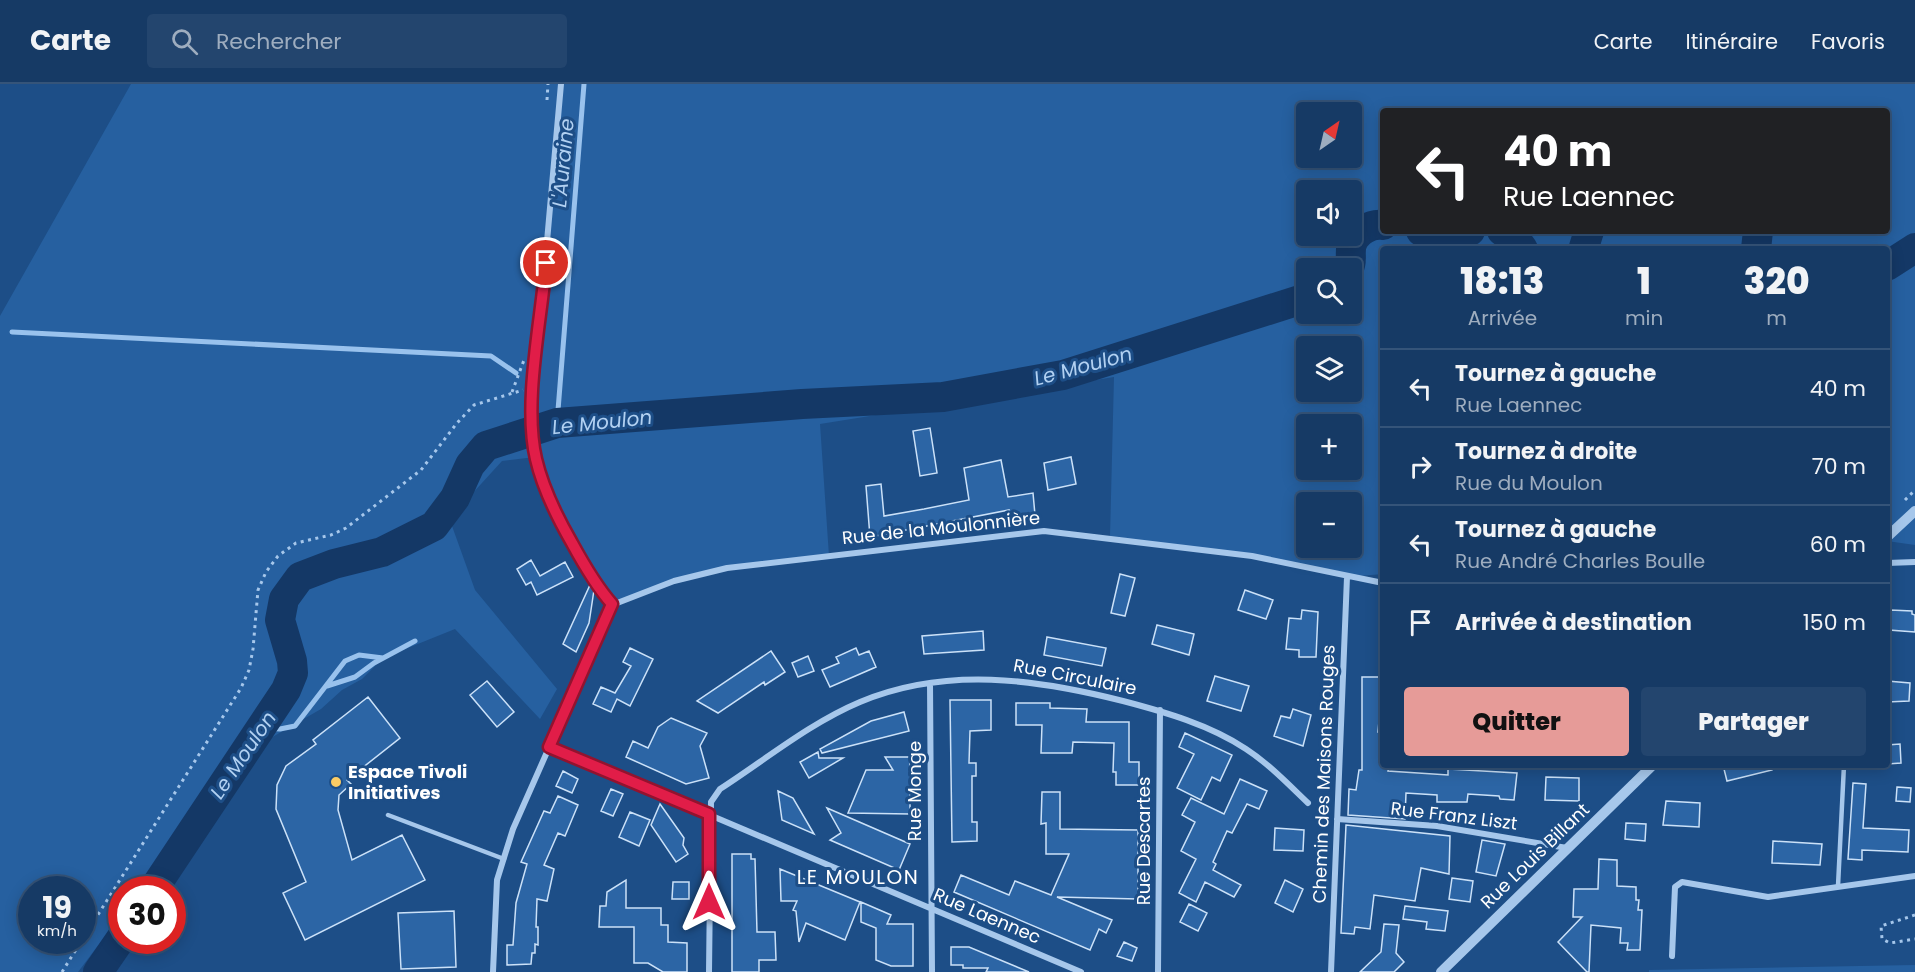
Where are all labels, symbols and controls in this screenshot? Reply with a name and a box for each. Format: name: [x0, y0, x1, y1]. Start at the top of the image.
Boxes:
search box: [147, 14, 567, 68]
text: Carte: [30, 21, 111, 60]
icon: search: [168, 25, 201, 58]
text: Rechercher: [216, 26, 342, 57]
text: Carte: [1594, 27, 1653, 56]
text: Itinéraire: [1686, 27, 1778, 56]
text: Favoris: [1811, 27, 1885, 56]
north arrow: [1296, 102, 1362, 168]
map controls: [1296, 102, 1362, 558]
water label: L'Auraine: [545, 117, 581, 209]
text: 40 m: [1503, 122, 1612, 181]
icon: left: [1404, 132, 1482, 210]
text: Rue Laennec: [1503, 178, 1675, 215]
button: sound: [1296, 180, 1362, 246]
pin: [520, 237, 571, 288]
icon: arrive: [529, 246, 562, 279]
text: 18:13: [1460, 256, 1545, 307]
text: 1: [1637, 256, 1651, 307]
text: 320: [1744, 256, 1810, 307]
button: search: [1296, 258, 1362, 324]
text: Arrivée: [1468, 304, 1537, 332]
text: min: [1625, 304, 1663, 332]
text: m: [1766, 304, 1787, 332]
button: layers: [1296, 336, 1362, 402]
water label: Le Moulon: [1031, 339, 1135, 393]
text: Tournez à gauche: [1455, 358, 1656, 389]
icon: left: [1404, 372, 1437, 405]
text: 40 m: [1810, 373, 1866, 404]
text: Rue Laennec: [1455, 391, 1582, 419]
water label: Le Moulon: [551, 403, 653, 441]
button: +: [1296, 414, 1362, 480]
text: Tournez à droite: [1455, 436, 1637, 467]
icon: right: [1404, 450, 1437, 483]
text: 70 m: [1812, 451, 1866, 482]
text: Rue du Moulon: [1455, 469, 1603, 497]
button: −: [1296, 492, 1362, 558]
street label: Rue de la Moulonnière: [841, 505, 1041, 550]
text: Tournez à gauche: [1455, 514, 1656, 545]
icon: left: [1404, 528, 1437, 561]
text: 60 m: [1810, 529, 1866, 560]
text: Rue André Charles Boulle: [1455, 547, 1705, 575]
icon: arrive: [1404, 606, 1437, 639]
text: Arrivée à destination: [1455, 607, 1692, 638]
text: 150 m: [1803, 607, 1866, 638]
street label: Chemin des Maisons Rouges: [1306, 644, 1341, 904]
street label: Rue Circulaire: [1011, 652, 1139, 701]
button: Quitter: [1404, 687, 1629, 756]
button: Partager: [1641, 687, 1866, 756]
water label: Le Moulon: [203, 706, 283, 804]
street label: Rue Monge: [902, 741, 927, 841]
place label: Espace Tivoli Initiatives: [348, 759, 467, 805]
marker: Espace Tivoli Initiatives: [329, 775, 343, 789]
street label: Rue Descartes: [1131, 777, 1156, 905]
street label: Rue Franz Liszt: [1389, 795, 1519, 836]
street label: Rue Louis Billant: [1475, 797, 1595, 914]
district label: LE MOULON: [797, 863, 919, 891]
position arrow: [677, 870, 741, 934]
speed limit sign: 30: [108, 876, 186, 954]
street label: Rue Laennec: [930, 882, 1045, 949]
text: 19: [42, 886, 72, 929]
text: km/h: [37, 920, 77, 941]

